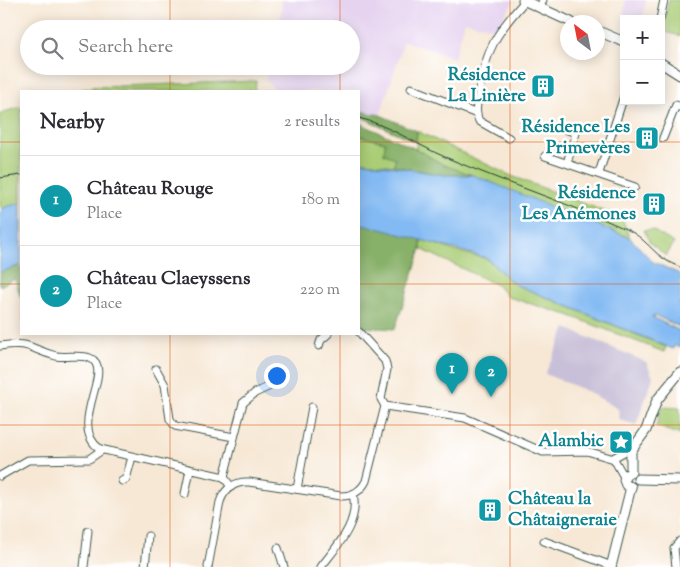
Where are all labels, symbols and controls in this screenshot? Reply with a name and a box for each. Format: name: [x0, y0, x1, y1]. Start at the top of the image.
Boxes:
north arrow: [560, 15, 605, 60]
map controls: [620, 15, 665, 105]
button: +: [620, 15, 665, 60]
search box: [20, 20, 360, 75]
icon: search: [38, 34, 66, 62]
text: Search here: [78, 34, 173, 61]
button: −: [620, 60, 665, 105]
place label: Résidence La Linière: [448, 63, 527, 110]
building icon: Résidence La Linière: [530, 73, 556, 99]
text: Nearby: [40, 108, 105, 138]
text: 2 results: [284, 111, 340, 134]
place label: Résidence Les Primevères: [522, 115, 630, 162]
building icon: Résidence Les Primevères: [634, 125, 660, 151]
text: Château Rouge: [87, 176, 213, 203]
place label: Résidence Les Anémones: [522, 181, 637, 228]
text: 1: [53, 189, 59, 212]
text: 180 m: [301, 189, 340, 212]
building icon: Résidence Les Anémones: [641, 191, 667, 217]
text: Place: [87, 203, 122, 226]
text: Château Claeyssens: [87, 266, 251, 293]
text: 2: [52, 279, 60, 302]
text: 220 m: [300, 279, 340, 302]
text: Place: [87, 293, 122, 316]
pin: 1: [436, 353, 468, 394]
pin: 2: [475, 356, 507, 397]
your location: [264, 363, 290, 389]
place label: Alambic: [538, 429, 605, 455]
place icon: Alambic: [608, 429, 634, 455]
place label: Château la Châtaigneraie: [508, 487, 617, 534]
building icon: Château la Châtaigneraie: [477, 497, 503, 523]

